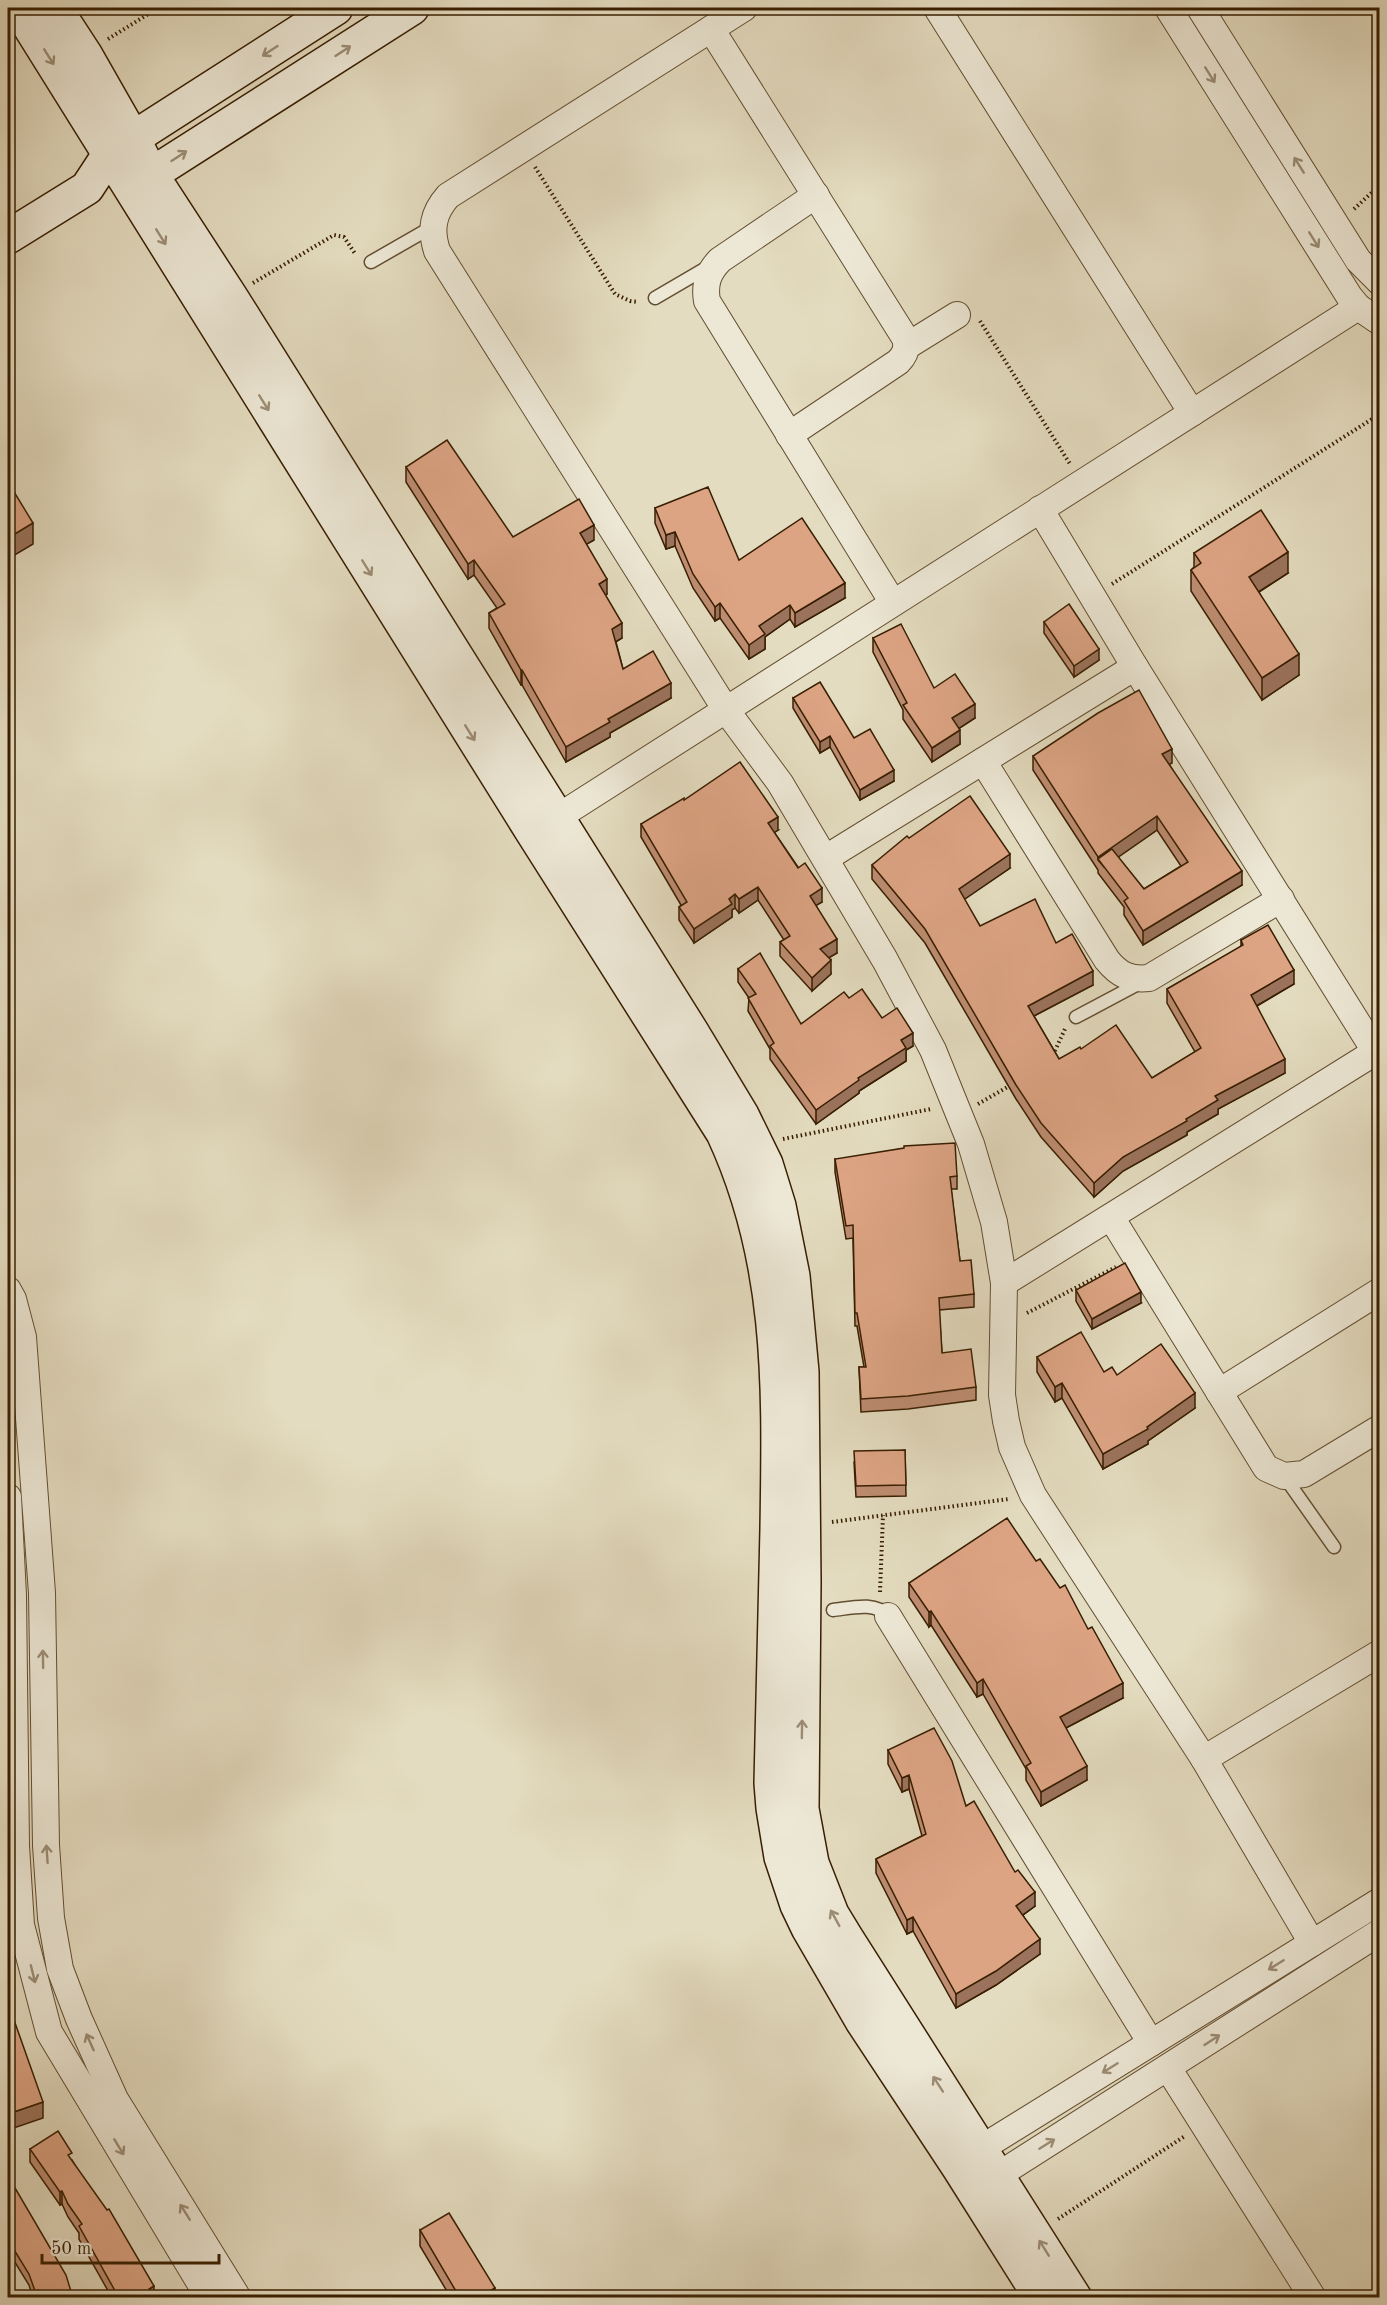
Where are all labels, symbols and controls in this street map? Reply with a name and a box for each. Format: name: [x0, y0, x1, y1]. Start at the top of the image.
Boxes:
one-way arrow: [261, 44, 278, 57]
one-way arrow: [334, 45, 351, 57]
one-way arrow: [43, 48, 55, 65]
one-way arrow: [1204, 66, 1216, 83]
one-way arrow: [170, 150, 187, 162]
one-way arrow: [1292, 157, 1304, 174]
one-way arrow: [155, 228, 167, 245]
one-way arrow: [1308, 231, 1320, 248]
one-way arrow: [258, 394, 270, 411]
one-way arrow: [362, 559, 374, 576]
one-way arrow: [464, 725, 477, 742]
one-way arrow: [37, 1650, 49, 1669]
one-way arrow: [796, 1720, 808, 1740]
one-way arrow: [41, 1844, 52, 1864]
one-way arrow: [829, 1910, 840, 1928]
one-way arrow: [1268, 1959, 1285, 1971]
one-way arrow: [27, 1964, 39, 1983]
one-way arrow: [83, 2034, 95, 2052]
one-way arrow: [1203, 2034, 1219, 2046]
one-way arrow: [1102, 2062, 1119, 2074]
one-way arrow: [932, 2076, 944, 2093]
one-way arrow: [113, 2138, 125, 2155]
one-way arrow: [1038, 2138, 1055, 2150]
one-way arrow: [179, 2204, 191, 2221]
scale bar: [42, 2227, 219, 2265]
text: 50 m: [51, 2240, 91, 2258]
one-way arrow: [1037, 2240, 1049, 2257]

